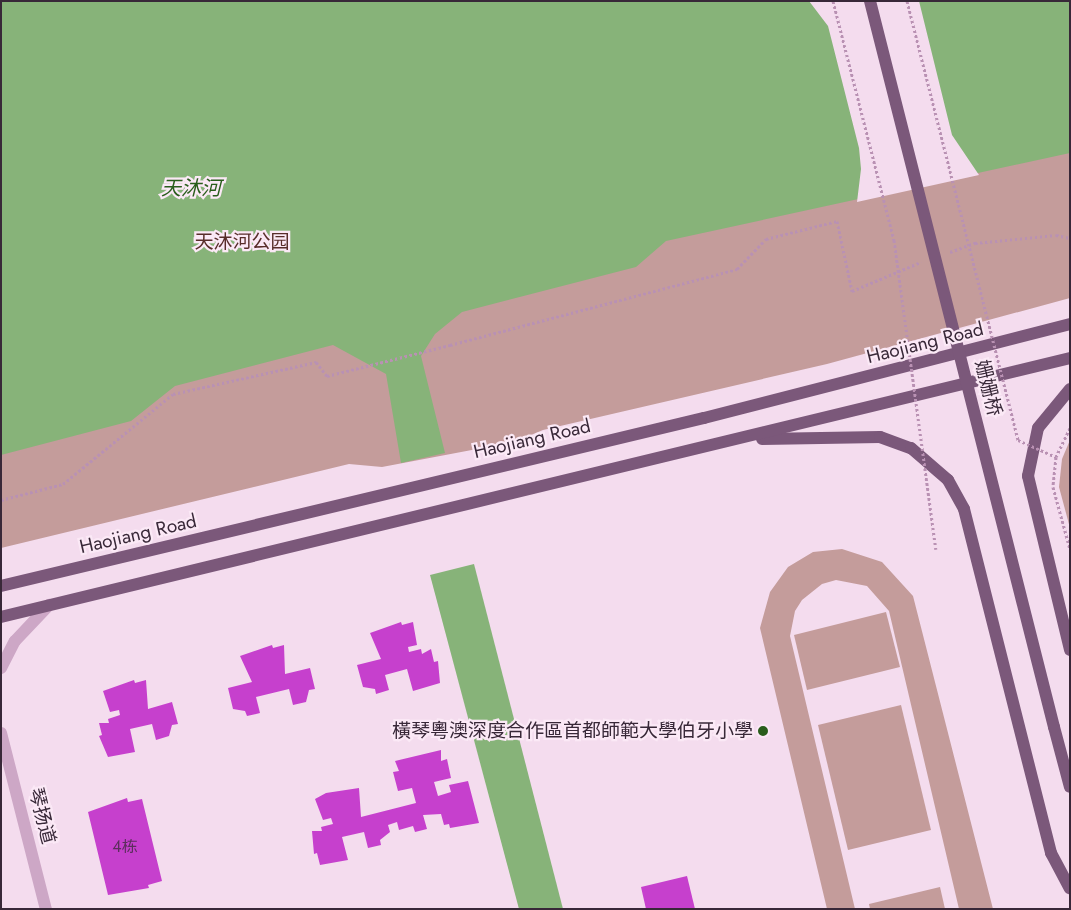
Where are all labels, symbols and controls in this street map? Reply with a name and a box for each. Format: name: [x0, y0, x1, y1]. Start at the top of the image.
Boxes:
water label: 天沐河: [161, 176, 221, 200]
park label: 天沐河公园: [195, 231, 289, 253]
street label: Haojiang Road: [864, 317, 986, 369]
street label: 姗姗桥: [970, 358, 1006, 418]
street label: Haojiang Road: [471, 414, 593, 464]
street label: Haojiang Road: [77, 509, 199, 559]
place label: 橫琴粵澳深度合作區首都師範大學伯牙小學: [392, 720, 753, 742]
marker: 橫琴粵澳深度合作區首都師範大學伯牙小學: [757, 725, 769, 737]
street label: 琴扬道: [24, 786, 60, 846]
house number: 4栋: [112, 837, 138, 857]

